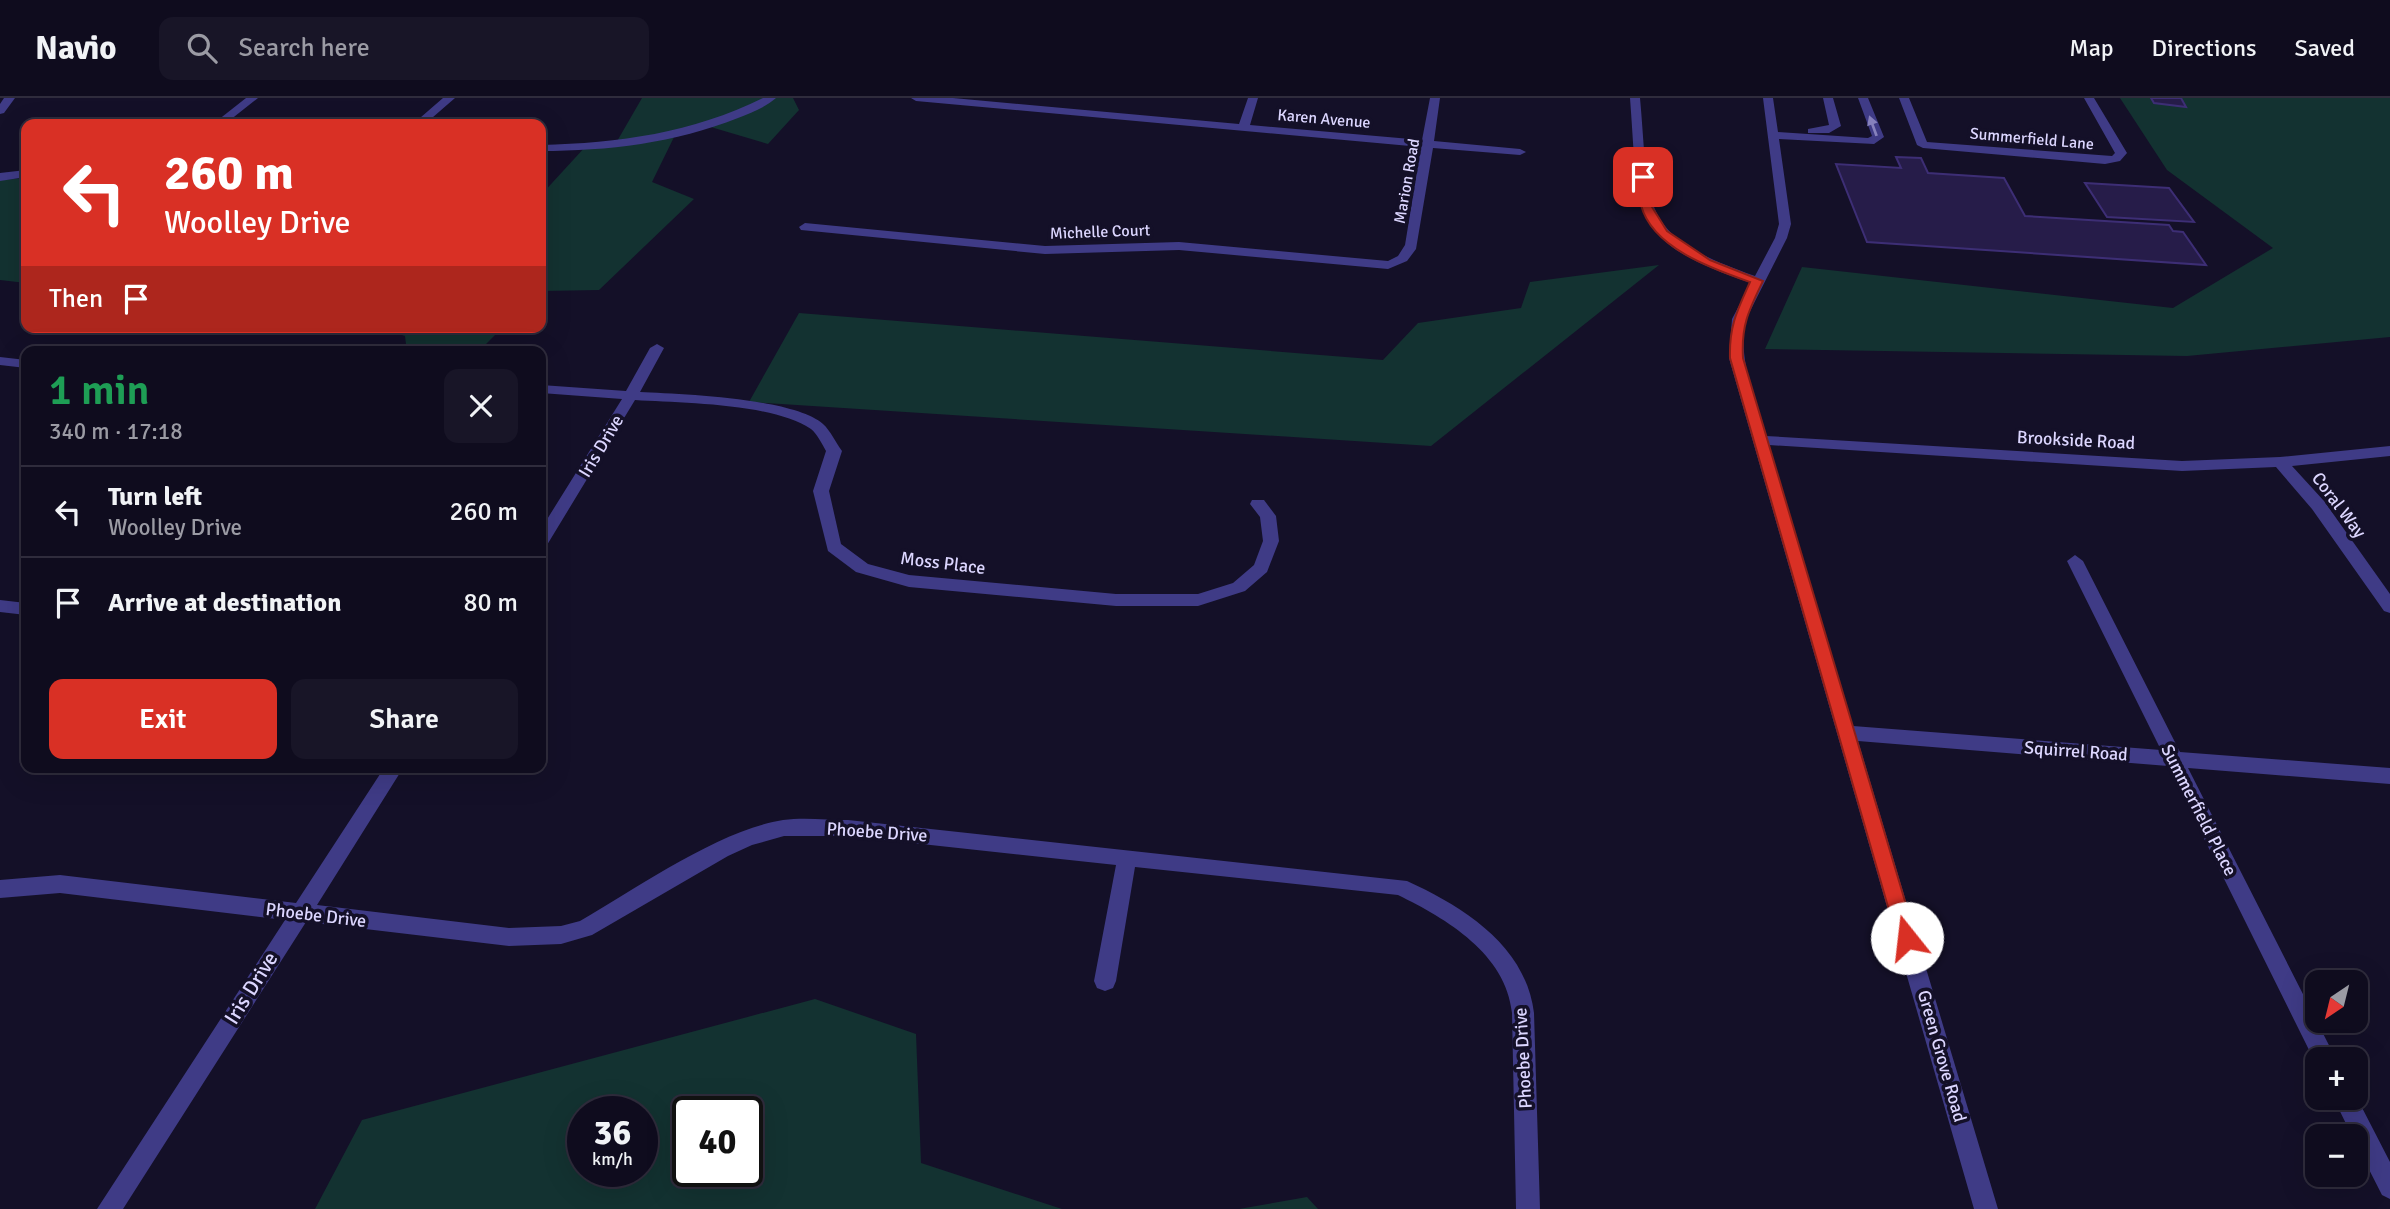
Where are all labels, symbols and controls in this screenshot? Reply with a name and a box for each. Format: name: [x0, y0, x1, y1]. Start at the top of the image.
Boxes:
search box: [159, 17, 649, 80]
text: Navio: [35, 28, 117, 69]
icon: search: [183, 29, 221, 67]
text: Search here: [239, 32, 370, 64]
text: Map: [2069, 33, 2114, 63]
text: Directions: [2152, 33, 2257, 63]
text: Saved: [2295, 33, 2355, 63]
street label: Karen Avenue: [1276, 105, 1371, 133]
one-way arrow: [1867, 115, 1878, 136]
street label: Summerfield Lane: [1969, 124, 2095, 154]
street label: Marion Road: [1390, 137, 1424, 225]
text: 260 m: [164, 143, 294, 203]
icon: left: [49, 147, 140, 238]
pin: [1613, 147, 1673, 207]
icon: arrive: [1624, 158, 1662, 196]
text: Woolley Drive: [164, 203, 351, 242]
street label: Michelle Court: [1049, 220, 1151, 244]
icon: arrive: [117, 280, 155, 318]
text: Then: [49, 283, 103, 315]
text: 1 min: [49, 365, 150, 416]
button: close: [444, 369, 518, 443]
street label: Iris Drive: [574, 411, 628, 481]
text: 340 m · 17:18: [49, 417, 183, 446]
street label: Brookside Road: [2016, 426, 2136, 454]
street label: Coral Way: [2307, 468, 2371, 543]
text: Turn left: [108, 481, 202, 513]
icon: left: [49, 493, 87, 531]
text: 260 m: [449, 496, 518, 528]
text: Woolley Drive: [108, 513, 242, 542]
street label: Moss Place: [899, 547, 987, 579]
icon: arrive: [49, 584, 87, 622]
text: Arrive at destination: [108, 587, 341, 619]
text: 80 m: [463, 587, 518, 619]
button: Exit: [49, 679, 277, 759]
button: Share: [291, 679, 518, 759]
street label: Squirrel Road: [2023, 736, 2129, 766]
street label: Summerfield Place: [2156, 740, 2242, 880]
street label: Phoebe Drive: [826, 818, 928, 846]
street label: Phoebe Drive: [264, 898, 368, 932]
position arrow: [1870, 901, 1944, 975]
street label: Iris Drive: [219, 947, 283, 1029]
north arrow: [2305, 970, 2368, 1032]
map controls: [2305, 970, 2368, 1187]
street label: Green Grove Road: [1913, 988, 1971, 1124]
street label: Phoebe Drive: [1509, 1007, 1537, 1109]
button: +: [2305, 1047, 2368, 1110]
speed limit sign: 40: [672, 1096, 763, 1187]
text: 36: [594, 1111, 631, 1154]
button: −: [2305, 1124, 2368, 1187]
text: km/h: [592, 1148, 633, 1170]

